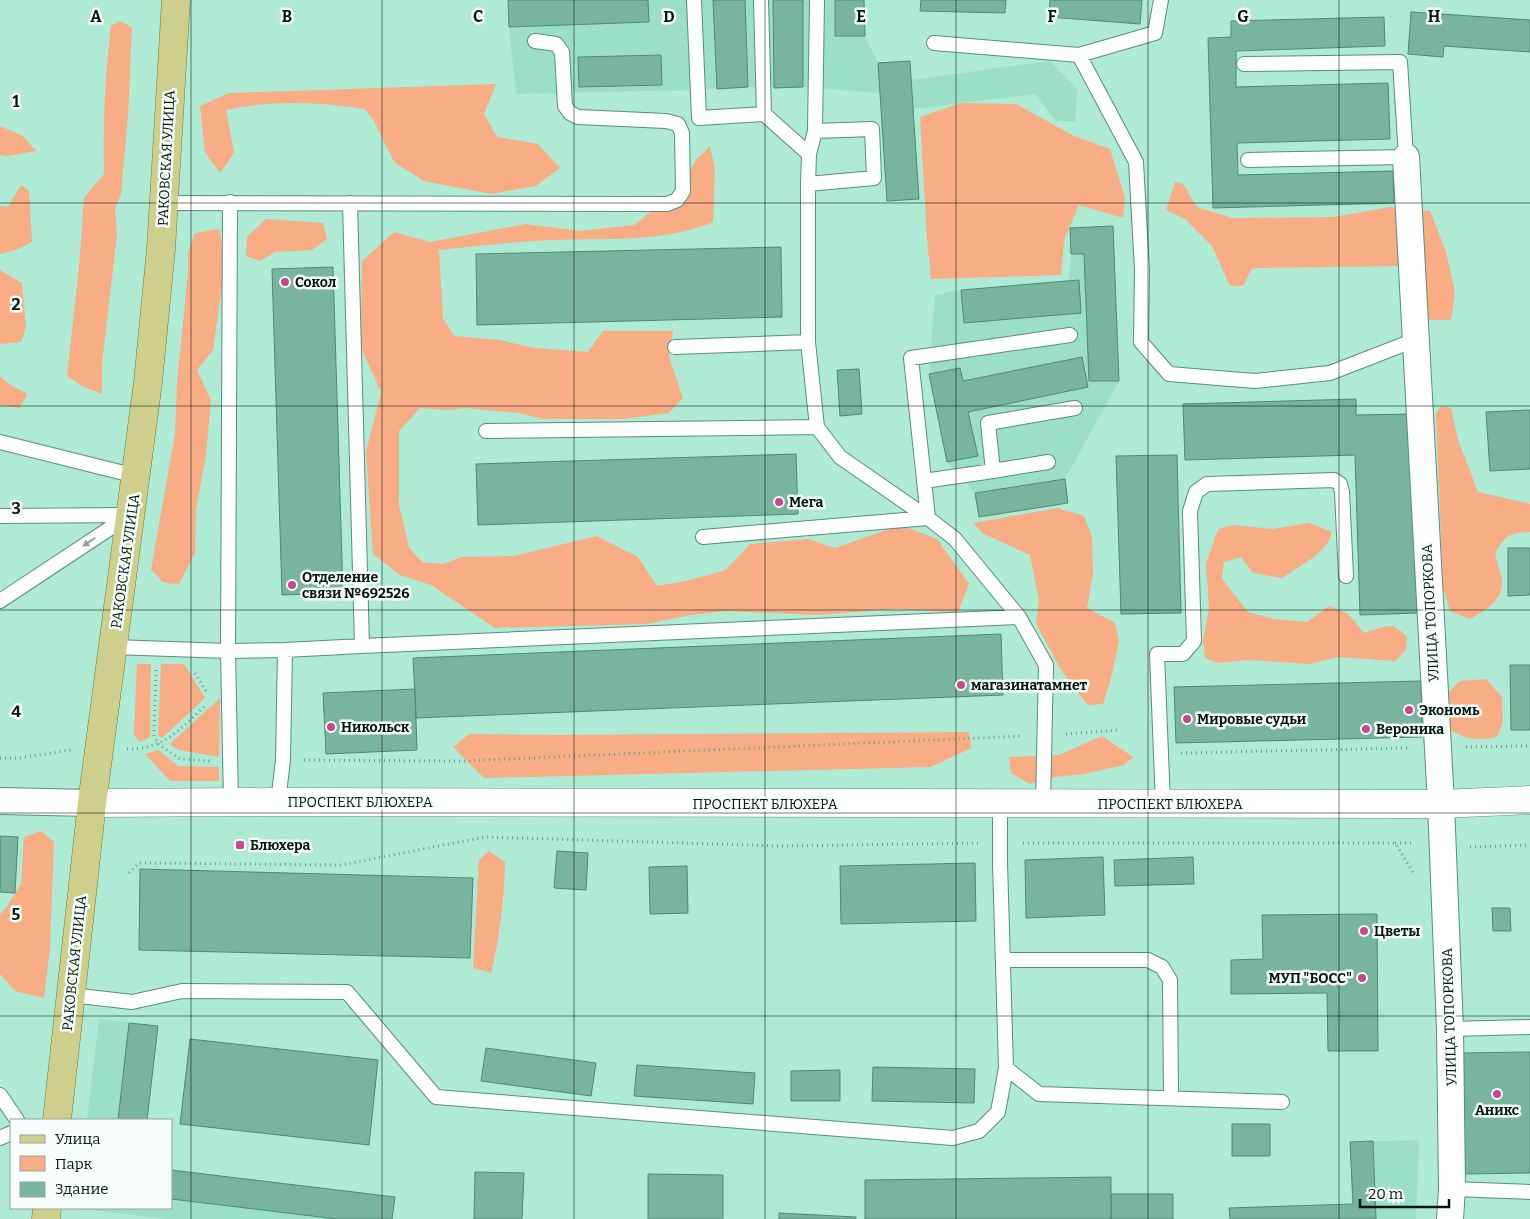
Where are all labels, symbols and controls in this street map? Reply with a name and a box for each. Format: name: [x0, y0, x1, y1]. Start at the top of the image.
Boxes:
text: A: [90, 7, 102, 26]
text: B: [282, 7, 292, 26]
text: C: [473, 7, 483, 26]
text: D: [663, 7, 675, 26]
text: E: [856, 7, 866, 26]
text: F: [1048, 7, 1057, 26]
text: G: [1237, 7, 1249, 26]
text: H: [1428, 7, 1441, 26]
street label: РАКОВСКАЯ УЛИЦА: [154, 90, 179, 226]
text: 1: [13, 92, 20, 111]
place label: Сокол: [295, 274, 337, 291]
marker: Сокол: [279, 276, 291, 288]
text: 2: [11, 295, 21, 314]
street label: РАКОВСКАЯ УЛИЦА: [108, 492, 143, 630]
place label: Мега: [789, 494, 824, 511]
marker: Мега: [773, 496, 785, 508]
text: 3: [11, 499, 21, 518]
one-way arrow: [83, 537, 96, 547]
street label: УЛИЦА ТОПОРКОВА: [1418, 543, 1443, 683]
place label: Отделение связи №692526: [302, 569, 410, 602]
marker: Отделение связи №692526: [286, 579, 298, 591]
place label: магазинатамнет: [971, 677, 1088, 694]
marker: магазинатамнет: [955, 679, 967, 691]
text: 4: [11, 702, 21, 721]
place label: Экономь: [1419, 702, 1480, 719]
marker: Экономь: [1403, 704, 1415, 716]
place label: Мировые судьи: [1197, 711, 1307, 728]
marker: Мировые судьи: [1181, 713, 1193, 725]
place label: Никольск: [341, 719, 410, 736]
marker: Никольск: [325, 721, 337, 733]
place label: Вероника: [1376, 721, 1444, 738]
marker: Вероника: [1360, 723, 1372, 735]
street label: ПРОСПЕКТ БЛЮХЕРА: [287, 794, 433, 811]
street label: ПРОСПЕКТ БЛЮХЕРА: [692, 796, 838, 813]
street label: ПРОСПЕКТ БЛЮХЕРА: [1097, 796, 1243, 813]
place label: Блюхера: [250, 837, 311, 854]
marker: Блюхера: [234, 839, 246, 851]
street label: РАКОВСКАЯ УЛИЦА: [59, 894, 90, 1032]
text: 5: [12, 905, 21, 924]
place label: Цветы: [1374, 923, 1420, 940]
marker: Цветы: [1358, 925, 1370, 937]
street label: УЛИЦА ТОПОРКОВА: [1439, 947, 1460, 1086]
place label: МУП "БОСС": [1269, 970, 1352, 987]
marker: МУП "БОСС": [1356, 972, 1368, 984]
marker: Аникс: [1491, 1088, 1503, 1100]
place label: Аникс: [1475, 1102, 1519, 1119]
legend: [10, 1119, 172, 1209]
text: Улица: [55, 1130, 101, 1148]
text: Парк: [55, 1155, 93, 1173]
scale bar: [1360, 1176, 1449, 1208]
text: Здание: [55, 1180, 109, 1198]
text: 20 m: [1368, 1185, 1404, 1203]

